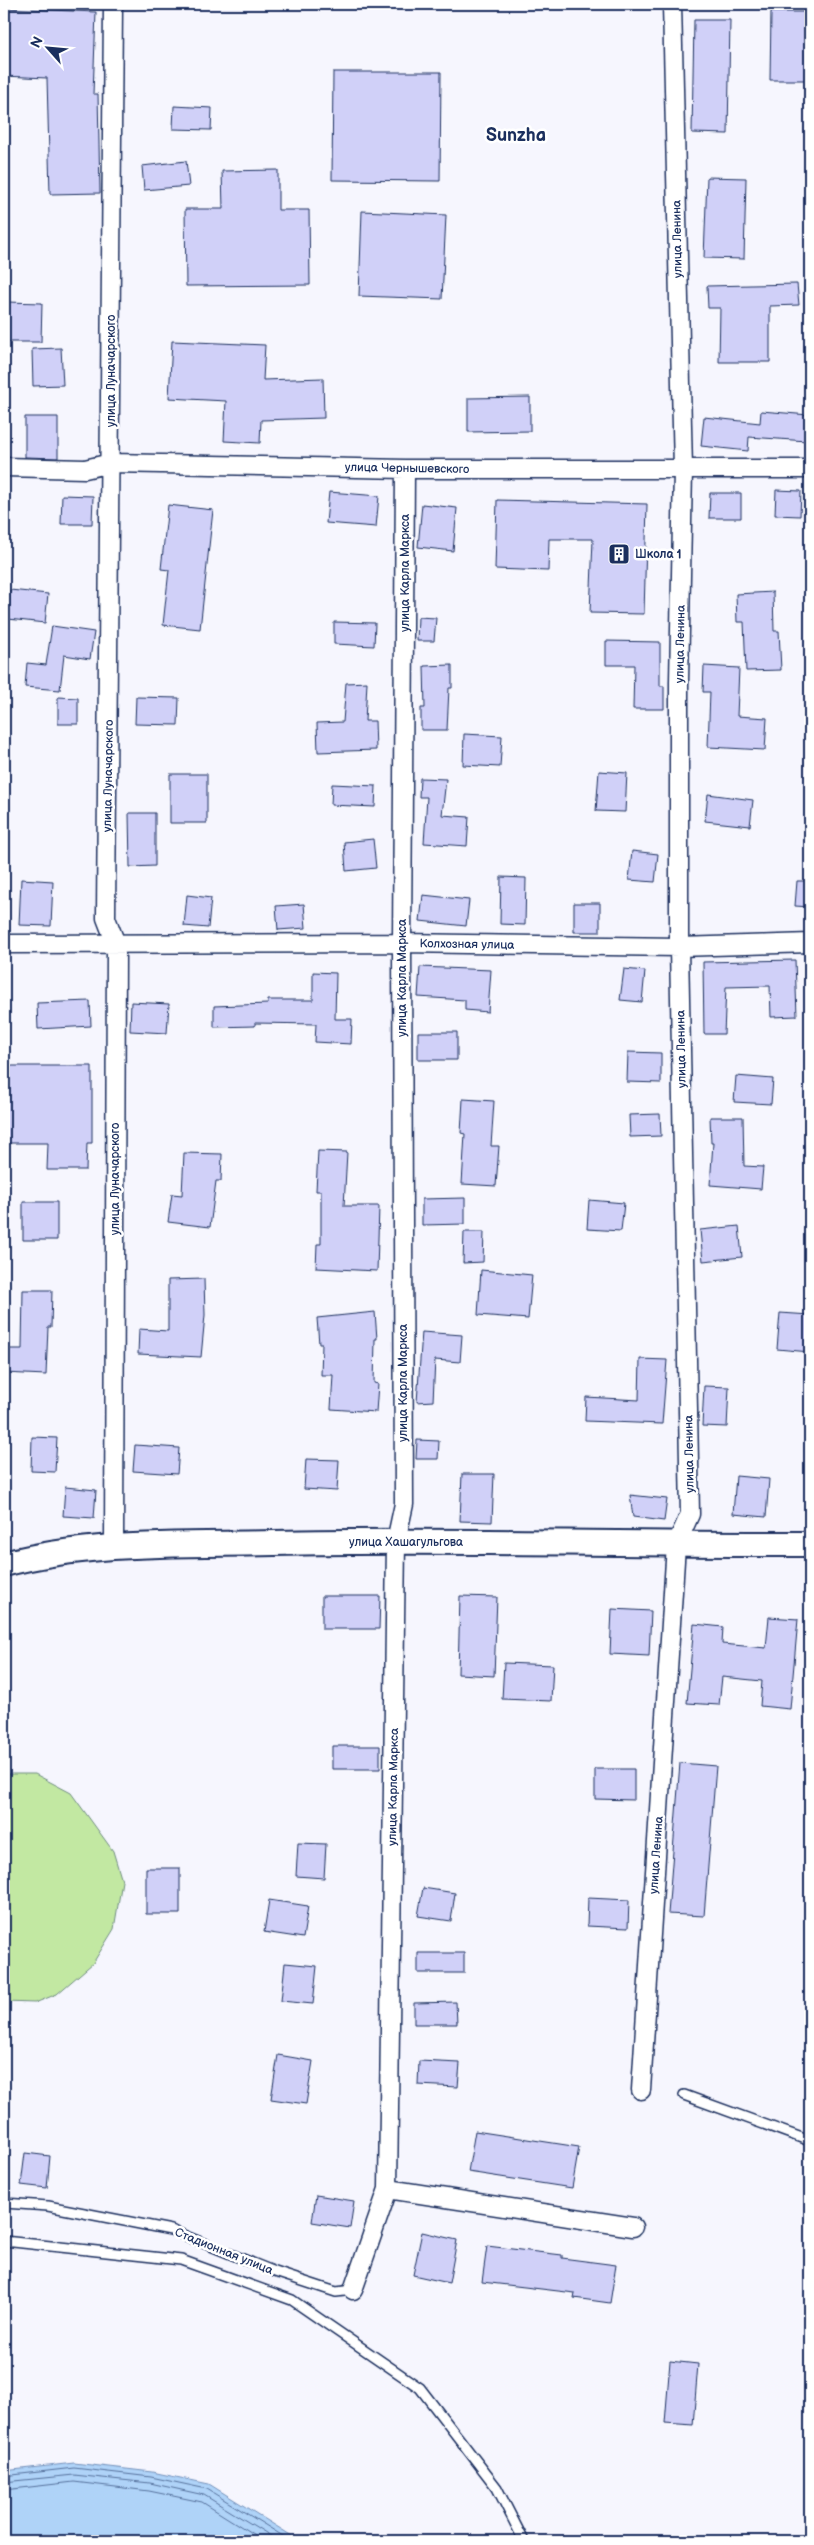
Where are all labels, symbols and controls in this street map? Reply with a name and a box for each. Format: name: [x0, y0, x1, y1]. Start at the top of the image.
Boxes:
north arrow: [22, 22, 72, 72]
text: N: [27, 34, 47, 51]
district label: Sunzha: [486, 125, 546, 146]
street label: улица Ленина: [669, 200, 686, 278]
street label: улица Луначарского: [104, 315, 119, 427]
street label: улица Чернышевского: [345, 460, 469, 477]
street label: улица Карла Маркса: [398, 514, 413, 632]
building icon: Школа 1: [607, 542, 631, 566]
place label: Школа 1: [635, 547, 682, 562]
street label: улица Ленина: [672, 605, 689, 683]
street label: улица Луначарского: [100, 720, 117, 832]
street label: улица Карла Маркса: [395, 919, 410, 1037]
street label: Колхозная улица: [419, 936, 515, 953]
street label: улица Ленина: [673, 1010, 690, 1088]
street label: улица Луначарского: [108, 1123, 123, 1235]
street label: улица Карла Маркса: [396, 1324, 411, 1442]
street label: улица Ленина: [681, 1415, 698, 1493]
street label: улица Хашагульгова: [349, 1535, 463, 1550]
street label: улица Карла Маркса: [385, 1728, 402, 1846]
street label: улица Ленина: [646, 1816, 667, 1895]
street label: Стадионная улица: [173, 2225, 275, 2278]

